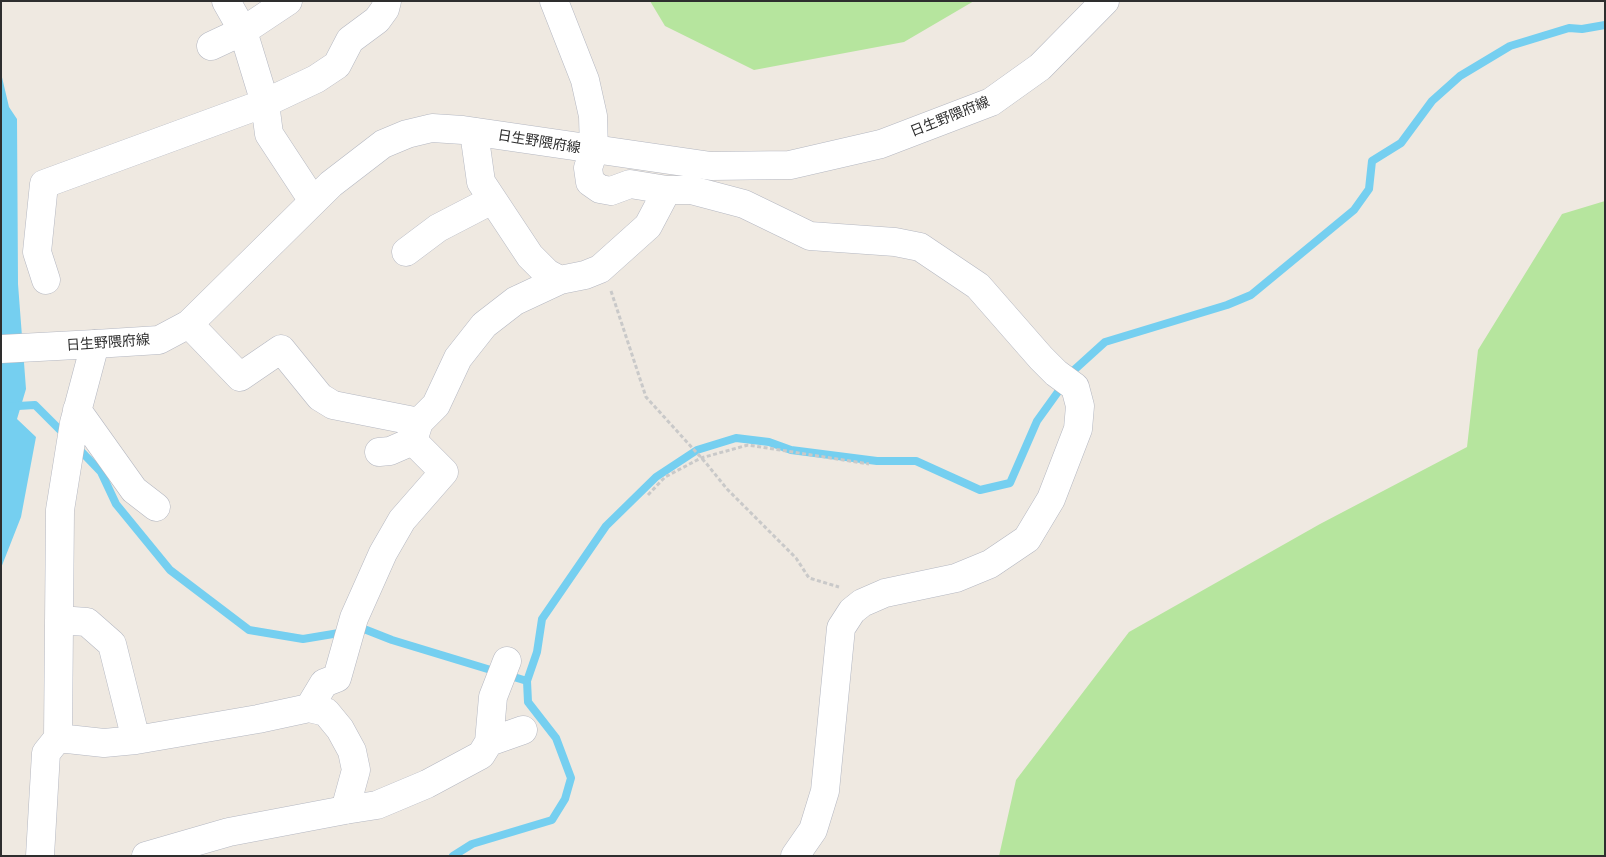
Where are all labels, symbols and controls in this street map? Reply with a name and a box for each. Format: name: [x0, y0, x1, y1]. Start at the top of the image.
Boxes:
street label: 日生野隈府線: [908, 93, 992, 141]
street label: 日生野隈府線: [496, 127, 582, 157]
street label: 日生野隈府線: [66, 332, 150, 354]

